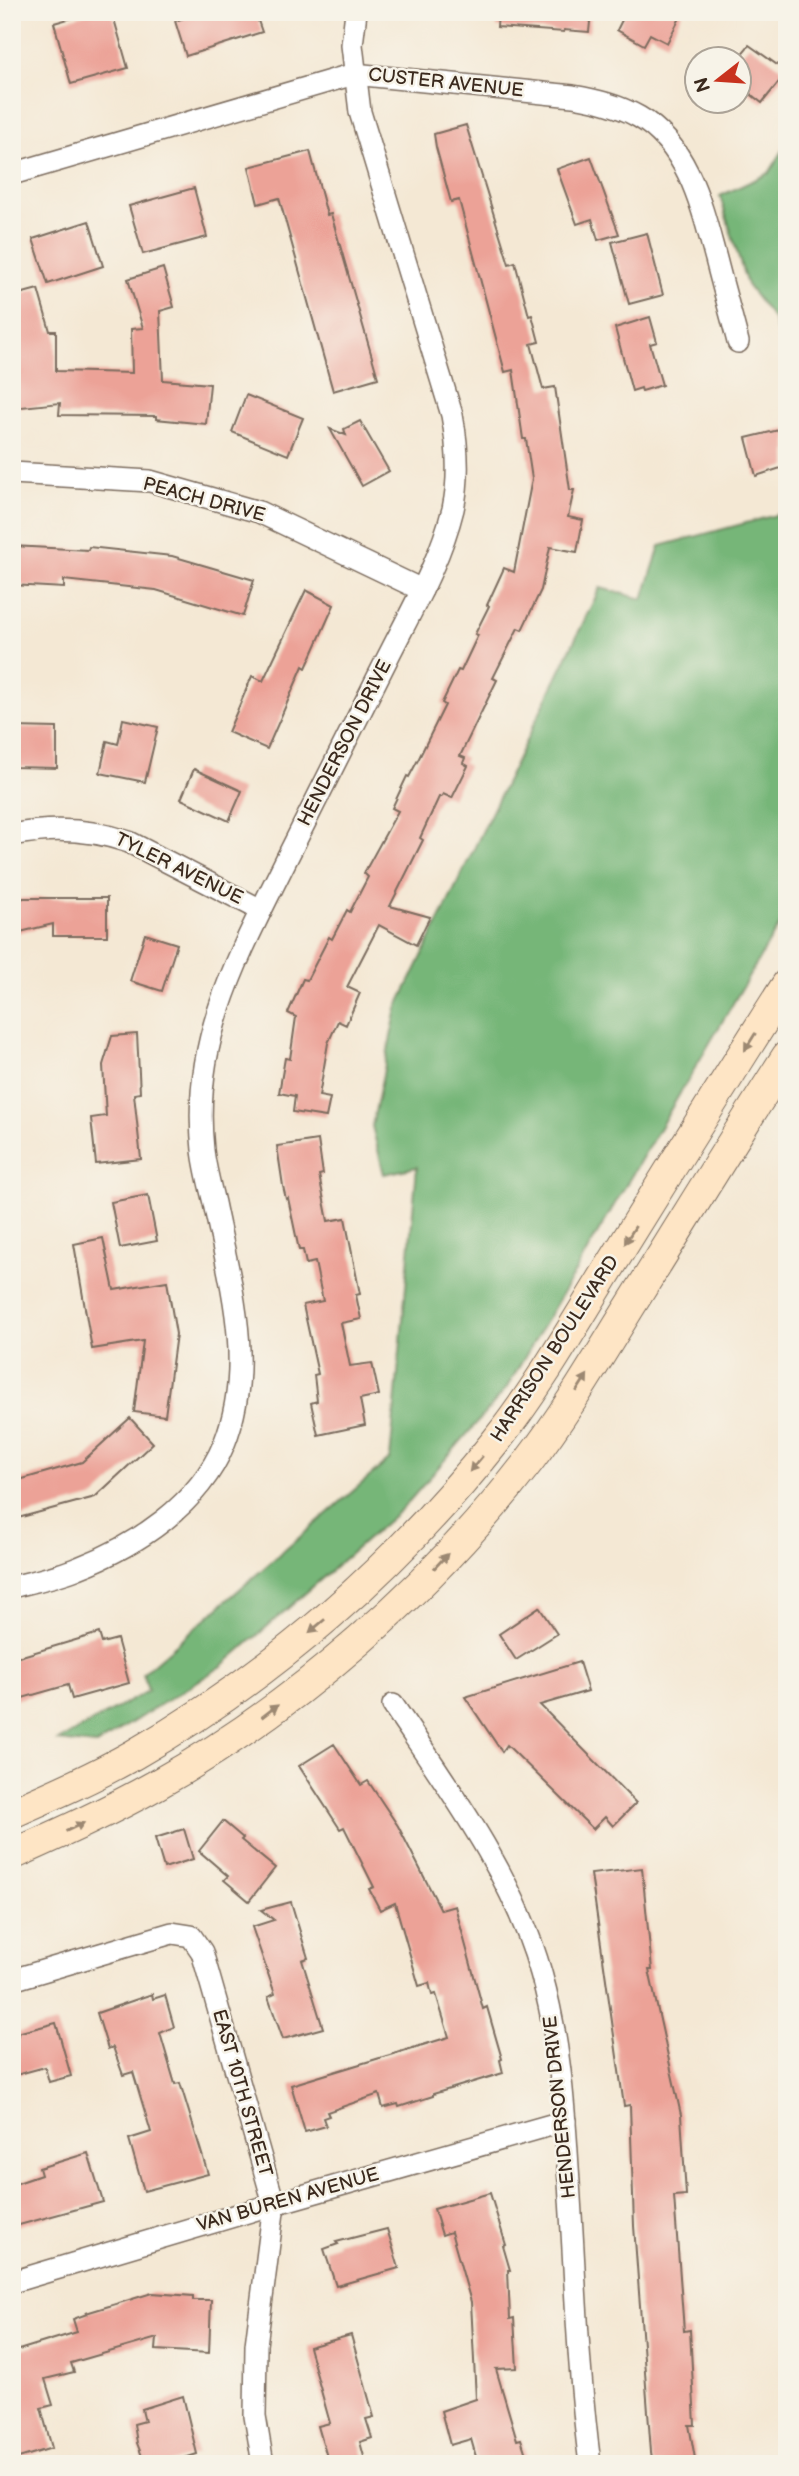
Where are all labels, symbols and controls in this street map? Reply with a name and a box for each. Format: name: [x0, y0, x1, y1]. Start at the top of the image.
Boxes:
north arrow: [684, 46, 754, 116]
street label: CUSTER AVENUE: [367, 63, 525, 103]
text: N: [690, 74, 716, 95]
street label: PEACH DRIVE: [140, 473, 268, 527]
street label: HENDERSON DRIVE: [293, 656, 397, 830]
street label: TYLER AVENUE: [111, 828, 247, 910]
one-way arrow: [744, 1032, 757, 1051]
one-way arrow: [623, 1225, 636, 1245]
street label: HARRISON BOULEVARD: [486, 1251, 624, 1447]
one-way arrow: [575, 1374, 588, 1393]
one-way arrow: [469, 1456, 484, 1473]
one-way arrow: [432, 1553, 448, 1570]
one-way arrow: [308, 1618, 325, 1633]
one-way arrow: [261, 1705, 279, 1719]
one-way arrow: [65, 1821, 85, 1833]
street label: EAST 10TH STREET: [207, 2007, 277, 2180]
street label: HENDERSON DRIVE: [539, 2015, 581, 2199]
street label: VAN BUREN AVENUE: [194, 2163, 382, 2237]

